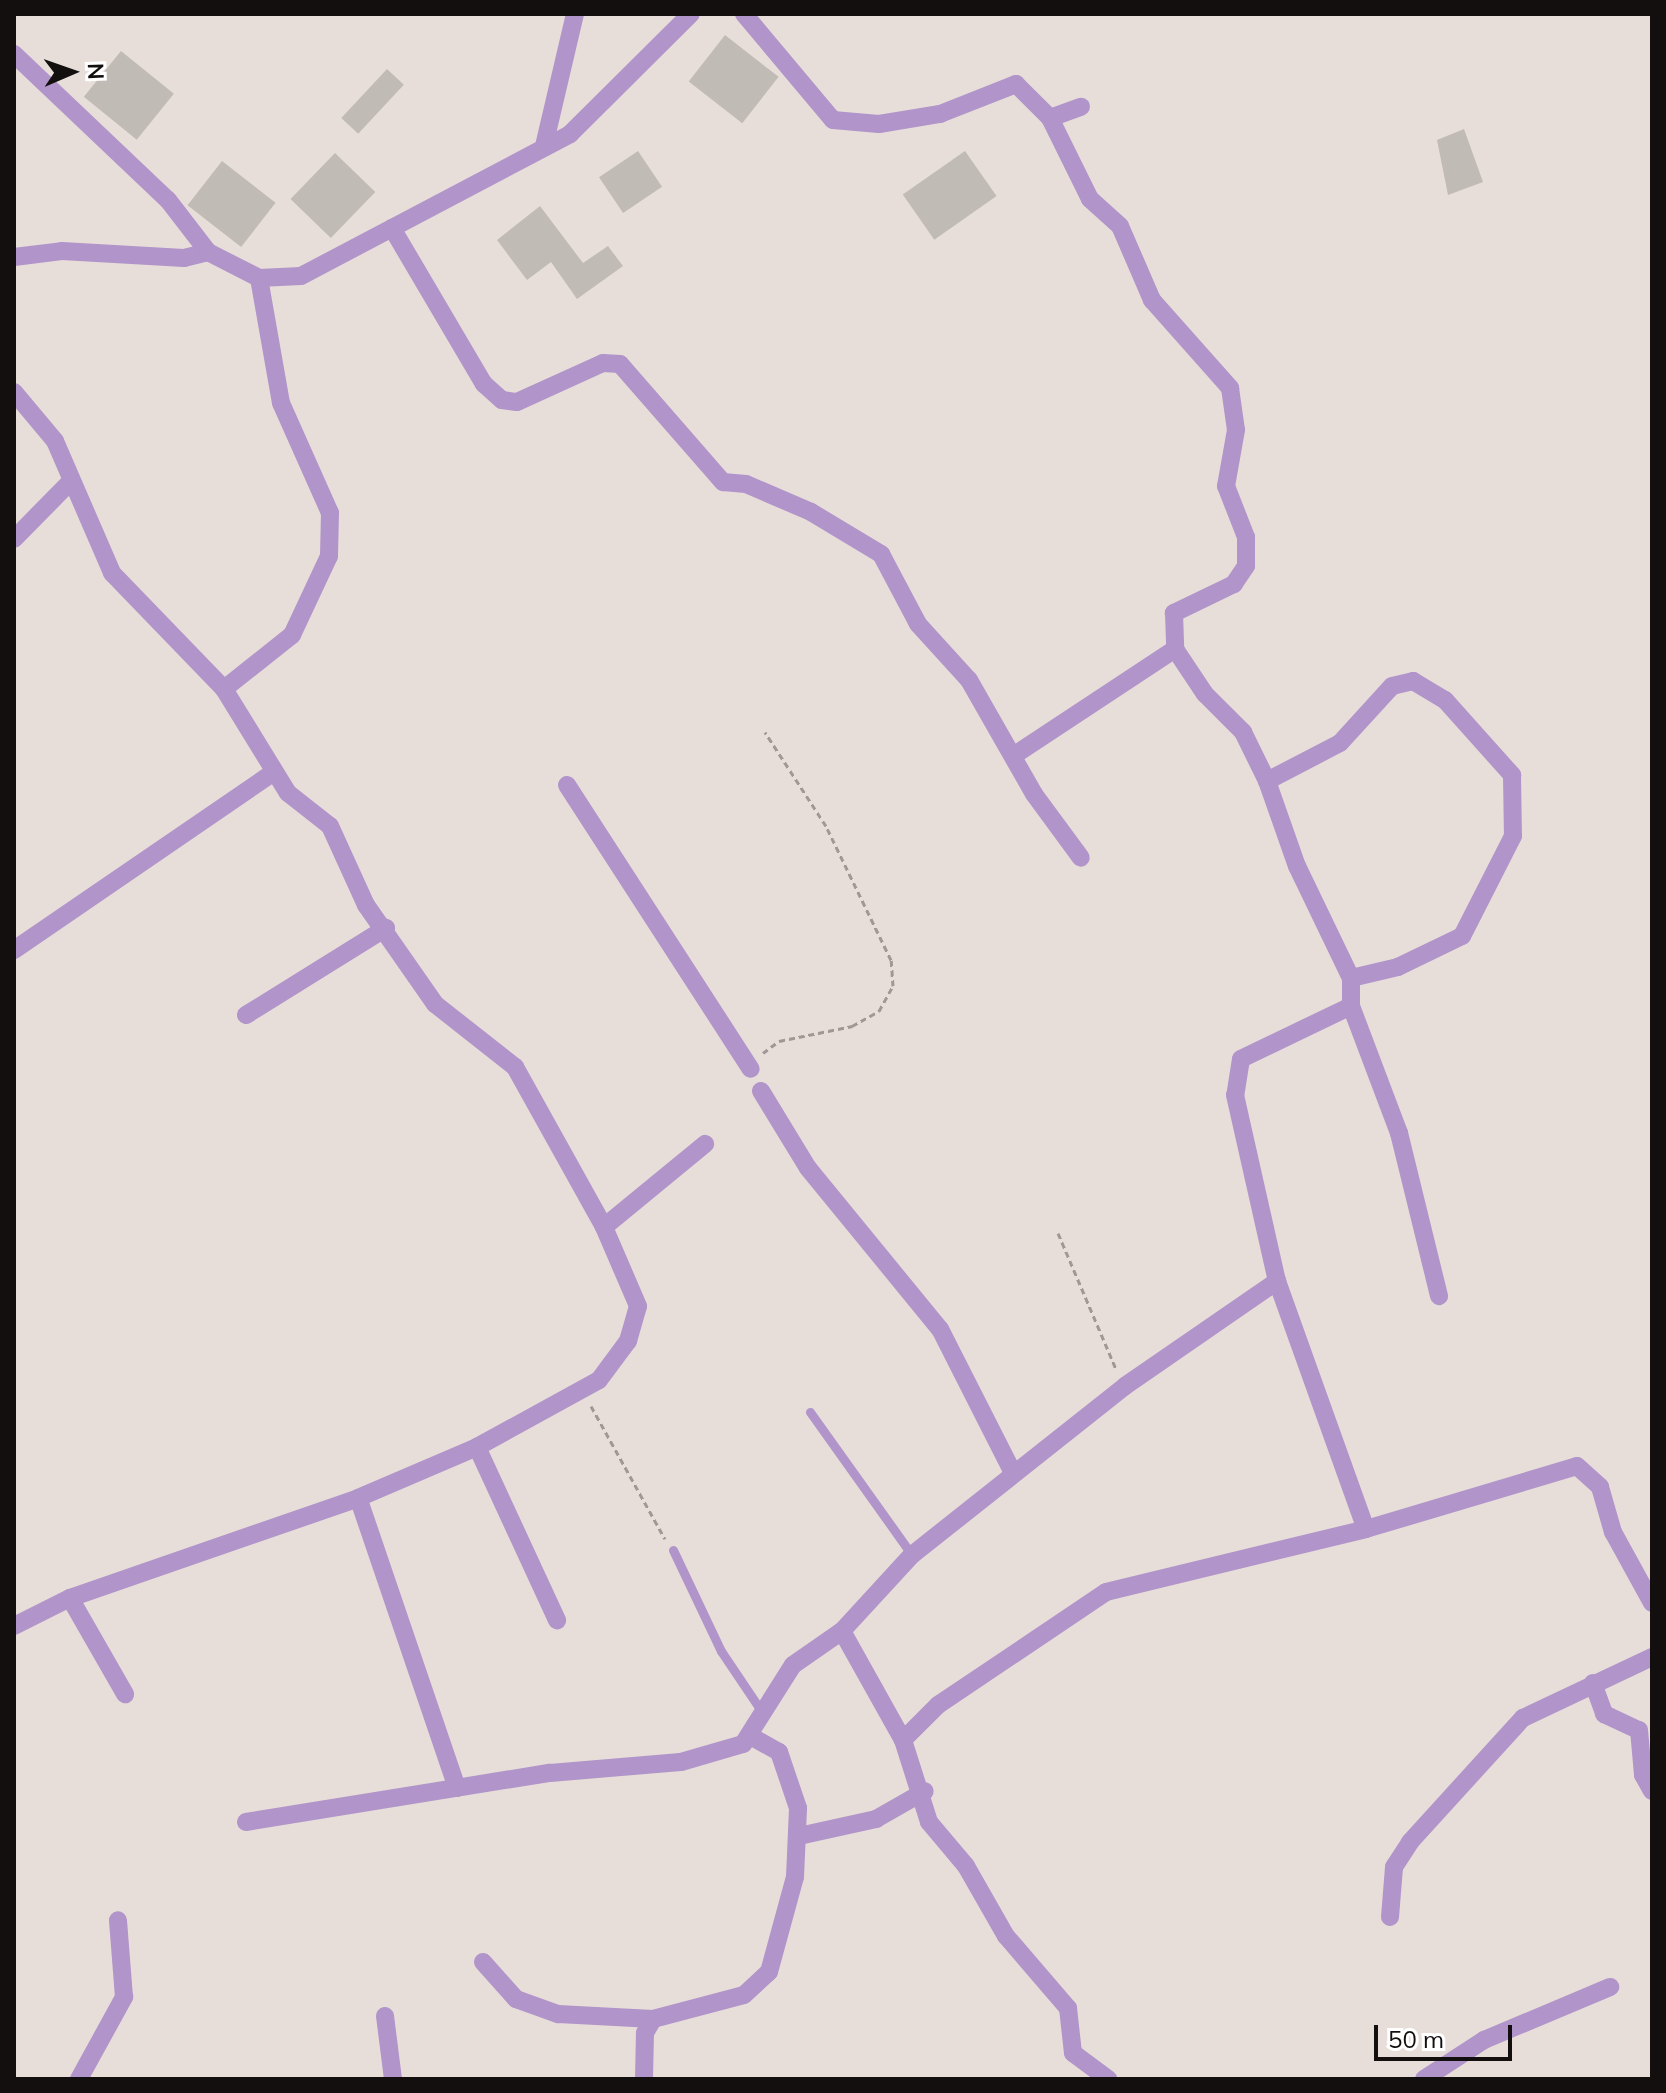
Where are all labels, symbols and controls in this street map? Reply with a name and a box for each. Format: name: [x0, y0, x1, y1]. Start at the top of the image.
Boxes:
north arrow: [32, 32, 112, 112]
text: N: [82, 62, 110, 80]
scale bar: [1378, 2009, 1516, 2059]
text: 50 m: [1388, 2024, 1444, 2054]

